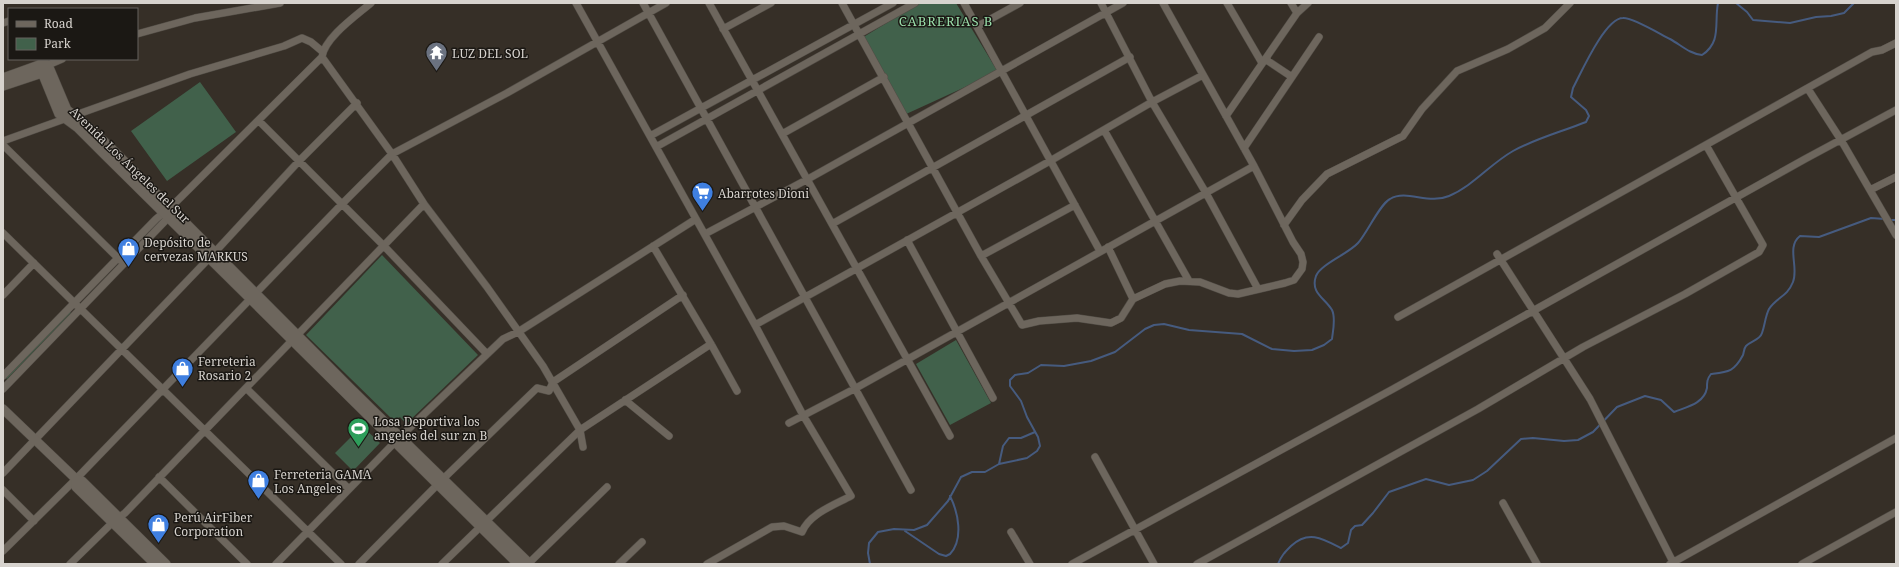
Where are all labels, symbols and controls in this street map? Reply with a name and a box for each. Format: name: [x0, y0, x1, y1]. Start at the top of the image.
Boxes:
legend: [8, 8, 138, 60]
district label: CABRERIAS B: [899, 12, 993, 30]
text: Road: [44, 15, 74, 32]
text: Park: [44, 35, 72, 52]
temple icon: LUZ DEL SOL: [424, 40, 450, 73]
place label: LUZ DEL SOL: [452, 45, 528, 62]
street label: Avenida Los Ángeles del Sur: [66, 103, 194, 227]
supermarket icon: Abarrotes Dioni: [690, 180, 716, 213]
place label: Abarrotes Dioni: [718, 185, 809, 202]
place label: Depósito de cervezas MARKUS: [144, 234, 248, 265]
shop icon: Depósito de cervezas MARKUS: [116, 236, 142, 269]
place label: Ferreteria Rosario 2: [198, 353, 256, 384]
shop icon: Ferreteria Rosario 2: [169, 355, 195, 388]
place label: Losa Deportiva los angeles del sur zn B: [374, 413, 487, 444]
sports icon: Losa Deportiva los angeles del sur zn B: [345, 415, 371, 448]
place label: Ferreteria GAMA Los Angeles: [274, 466, 372, 497]
shop icon: Ferreteria GAMA Los Angeles: [246, 468, 272, 501]
place label: Perú AirFiber Corporation: [174, 509, 253, 540]
shop icon: Perú AirFiber Corporation: [146, 511, 172, 544]

